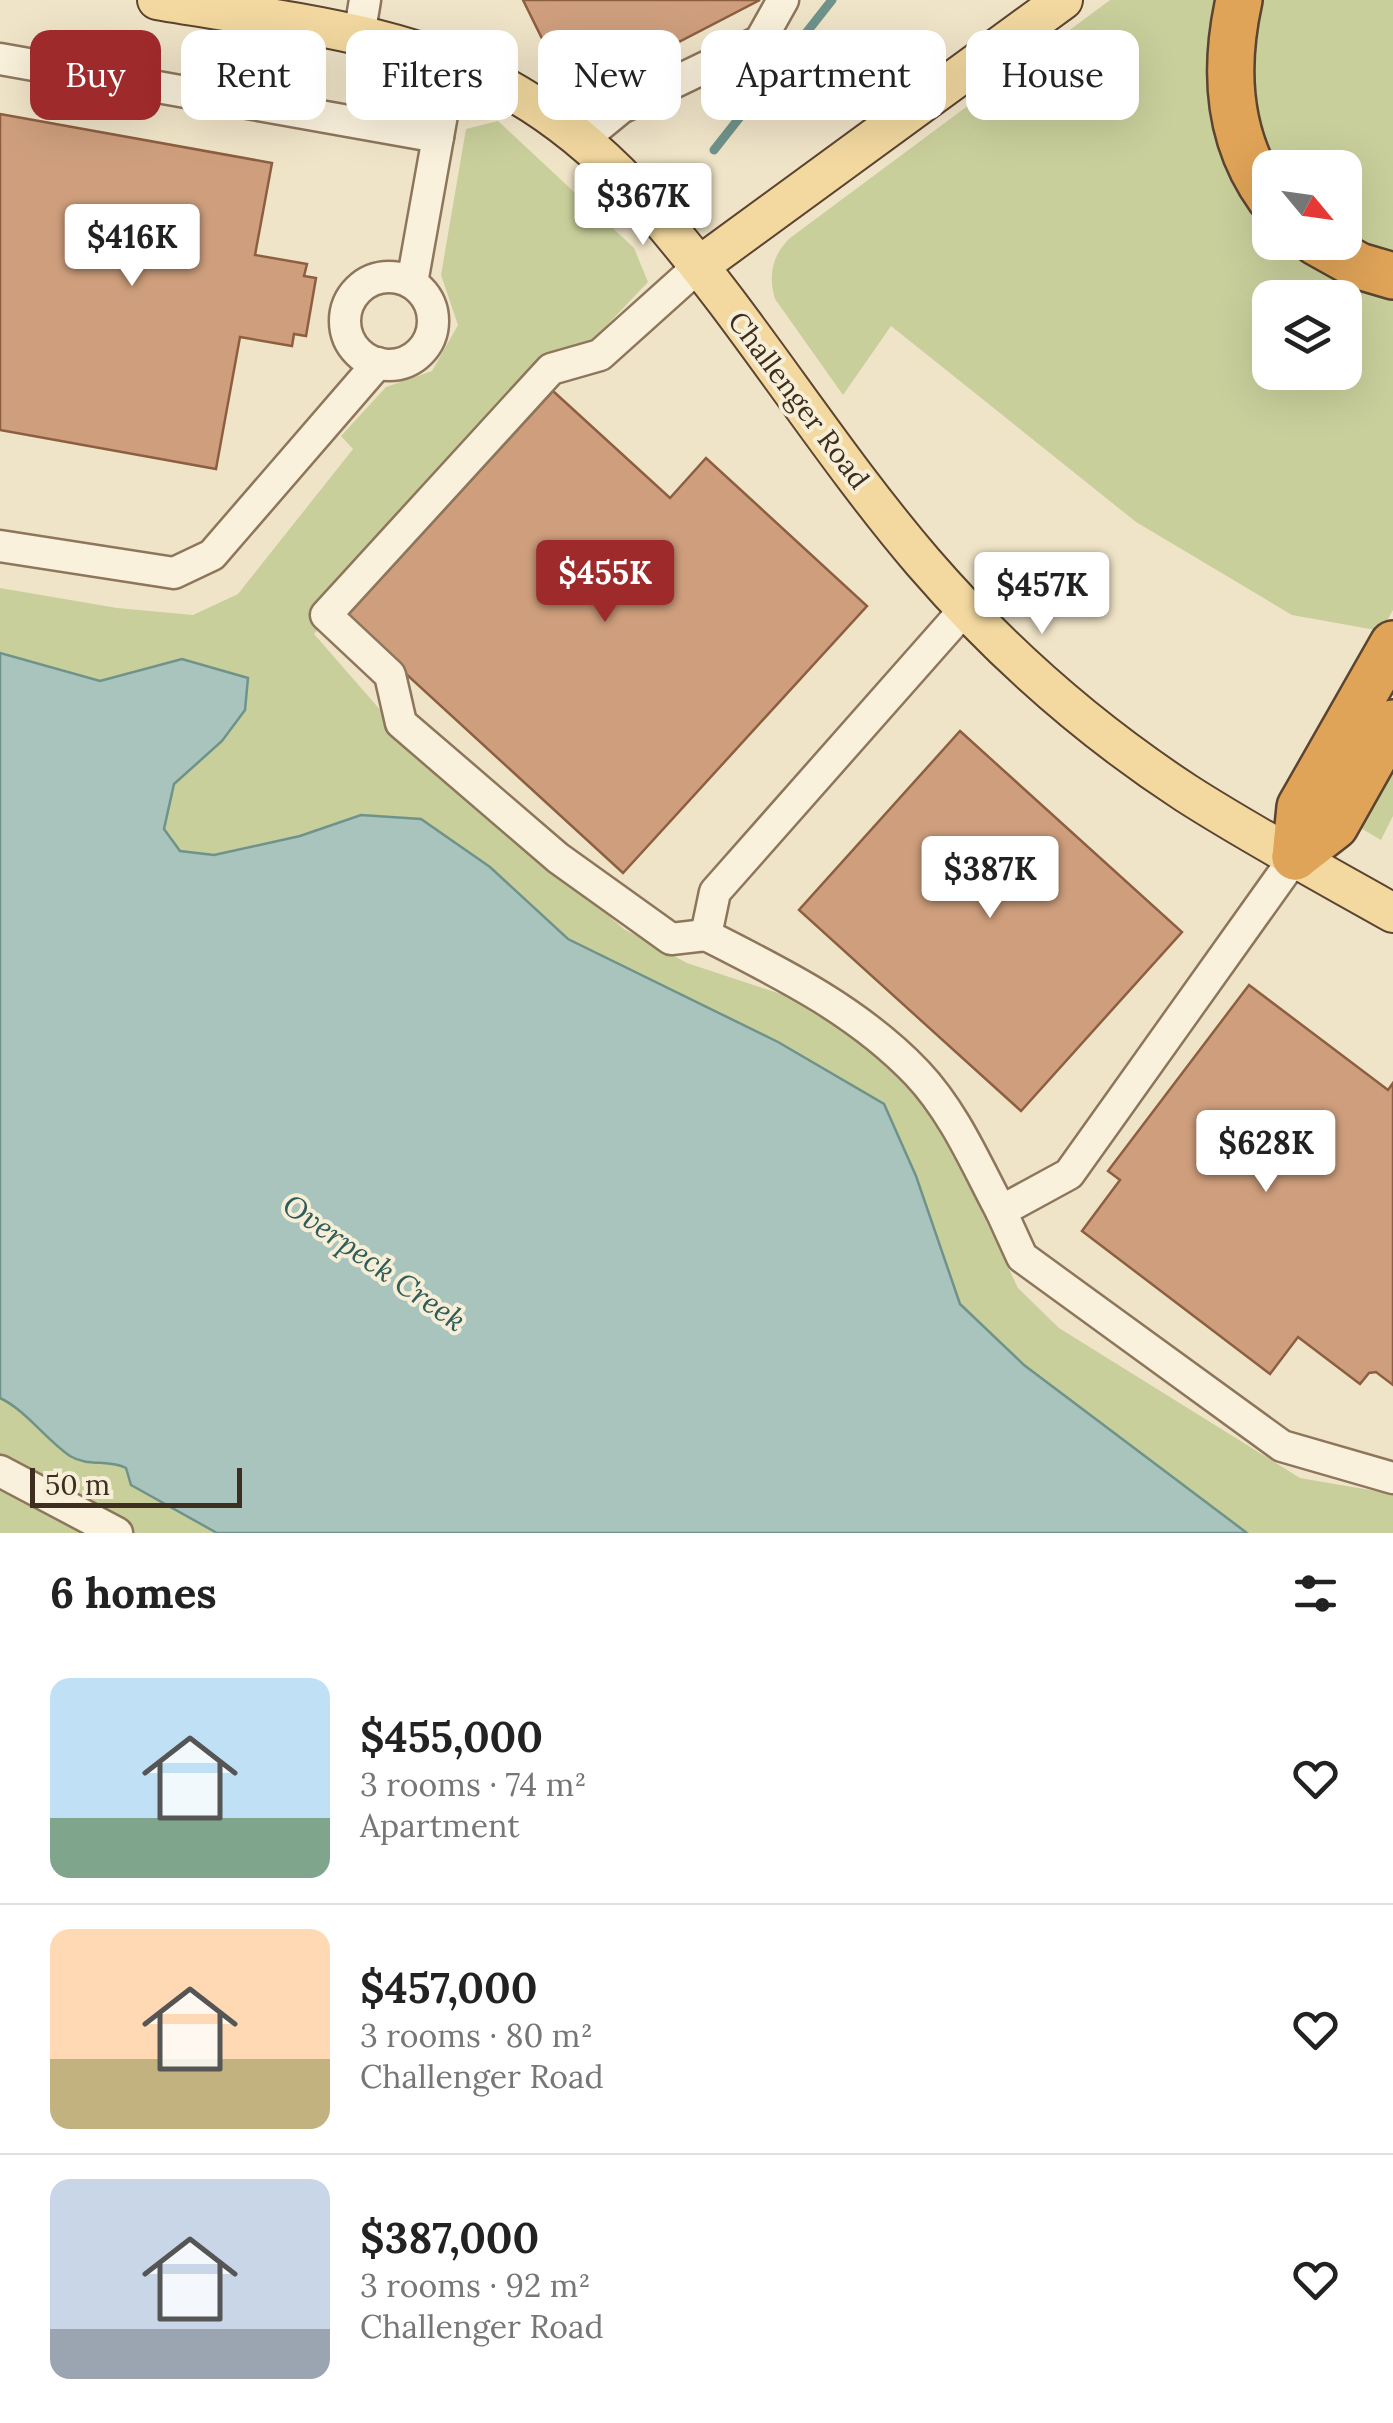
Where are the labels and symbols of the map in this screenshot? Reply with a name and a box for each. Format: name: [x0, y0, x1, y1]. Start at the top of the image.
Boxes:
north arrow: [1252, 150, 1362, 260]
pin: $367K: [573, 163, 713, 248]
pin: $416K: [62, 204, 202, 289]
street label: Challenger Road: [720, 304, 878, 496]
pin: $455K: [535, 540, 675, 625]
pin: $457K: [972, 552, 1112, 637]
pin: $387K: [920, 836, 1060, 921]
pin: $628K: [1196, 1110, 1336, 1195]
water label: Overpeck Creek: [276, 1185, 473, 1339]
scale bar: [30, 1463, 242, 1508]

